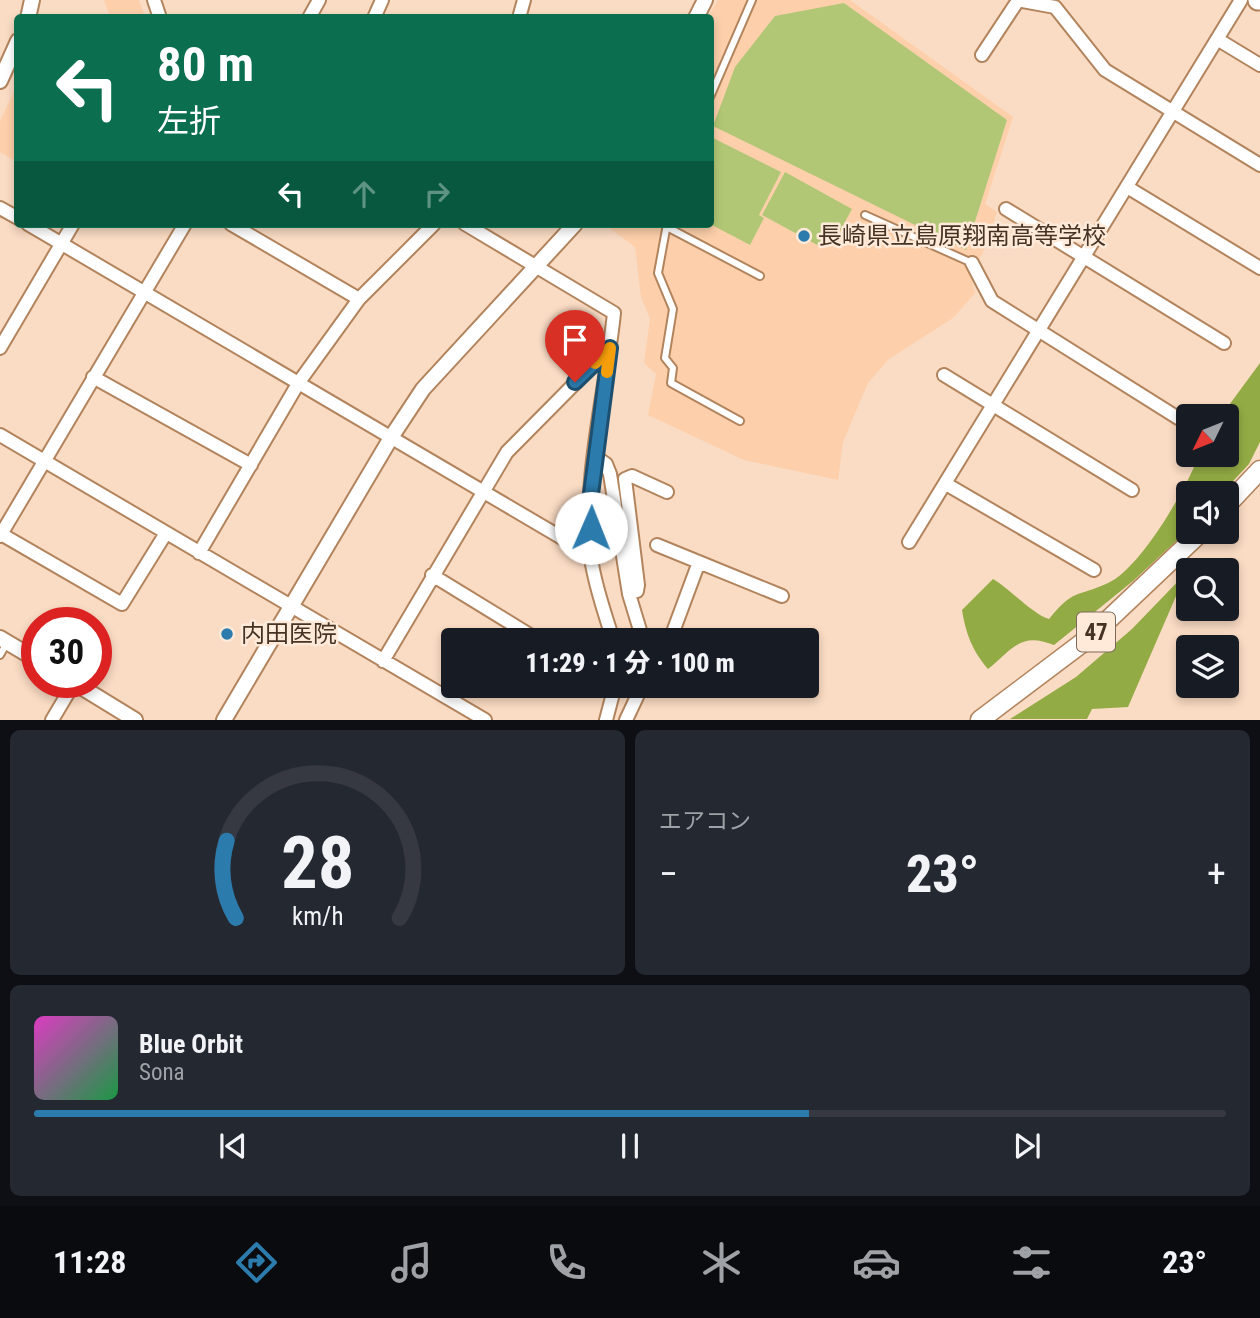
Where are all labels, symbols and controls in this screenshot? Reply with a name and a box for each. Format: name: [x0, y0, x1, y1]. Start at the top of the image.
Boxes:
text: 80 m: [157, 36, 254, 93]
icon: left: [42, 42, 133, 133]
text: 左折: [157, 102, 221, 140]
icon: left: [272, 175, 310, 213]
icon: ahead: [345, 175, 383, 213]
icon: right: [418, 175, 456, 213]
place label: 長崎県立島原翔南高等学校: [818, 222, 1106, 250]
marker: 長崎県立島原翔南高等学校: [796, 228, 812, 244]
pin: [545, 310, 605, 382]
icon: arrive: [556, 321, 594, 359]
north arrow: [1176, 404, 1239, 467]
map controls: [1176, 404, 1239, 698]
button: sound: [1176, 481, 1239, 544]
position arrow: [554, 491, 628, 565]
button: search: [1176, 558, 1239, 621]
speed limit sign: 30: [21, 607, 112, 698]
road number: 47: [1077, 612, 1115, 652]
place label: 内田医院: [241, 620, 337, 648]
marker: 内田医院: [219, 626, 235, 642]
button: layers: [1176, 635, 1239, 698]
text: 11:29 · 1 分 · 100 m: [525, 648, 735, 678]
text: エアコン: [659, 808, 751, 835]
text: 28: [281, 821, 354, 907]
text: 23°: [906, 844, 979, 905]
text: −: [659, 852, 678, 896]
text: +: [1207, 852, 1226, 896]
text: km/h: [292, 902, 343, 931]
text: Blue Orbit: [139, 1029, 243, 1059]
text: Sona: [139, 1059, 185, 1086]
icon: previous: [214, 1127, 252, 1165]
icon: pause: [611, 1127, 649, 1165]
icon: next: [1008, 1127, 1046, 1165]
icon: directions: [232, 1238, 281, 1287]
icon: music: [387, 1238, 436, 1287]
icon: phone: [542, 1238, 591, 1287]
icon: climate: [697, 1238, 746, 1287]
icon: car: [852, 1238, 901, 1287]
icon: filters: [1007, 1238, 1056, 1287]
text: 11:28: [53, 1243, 126, 1281]
text: 23°: [1162, 1243, 1207, 1281]

